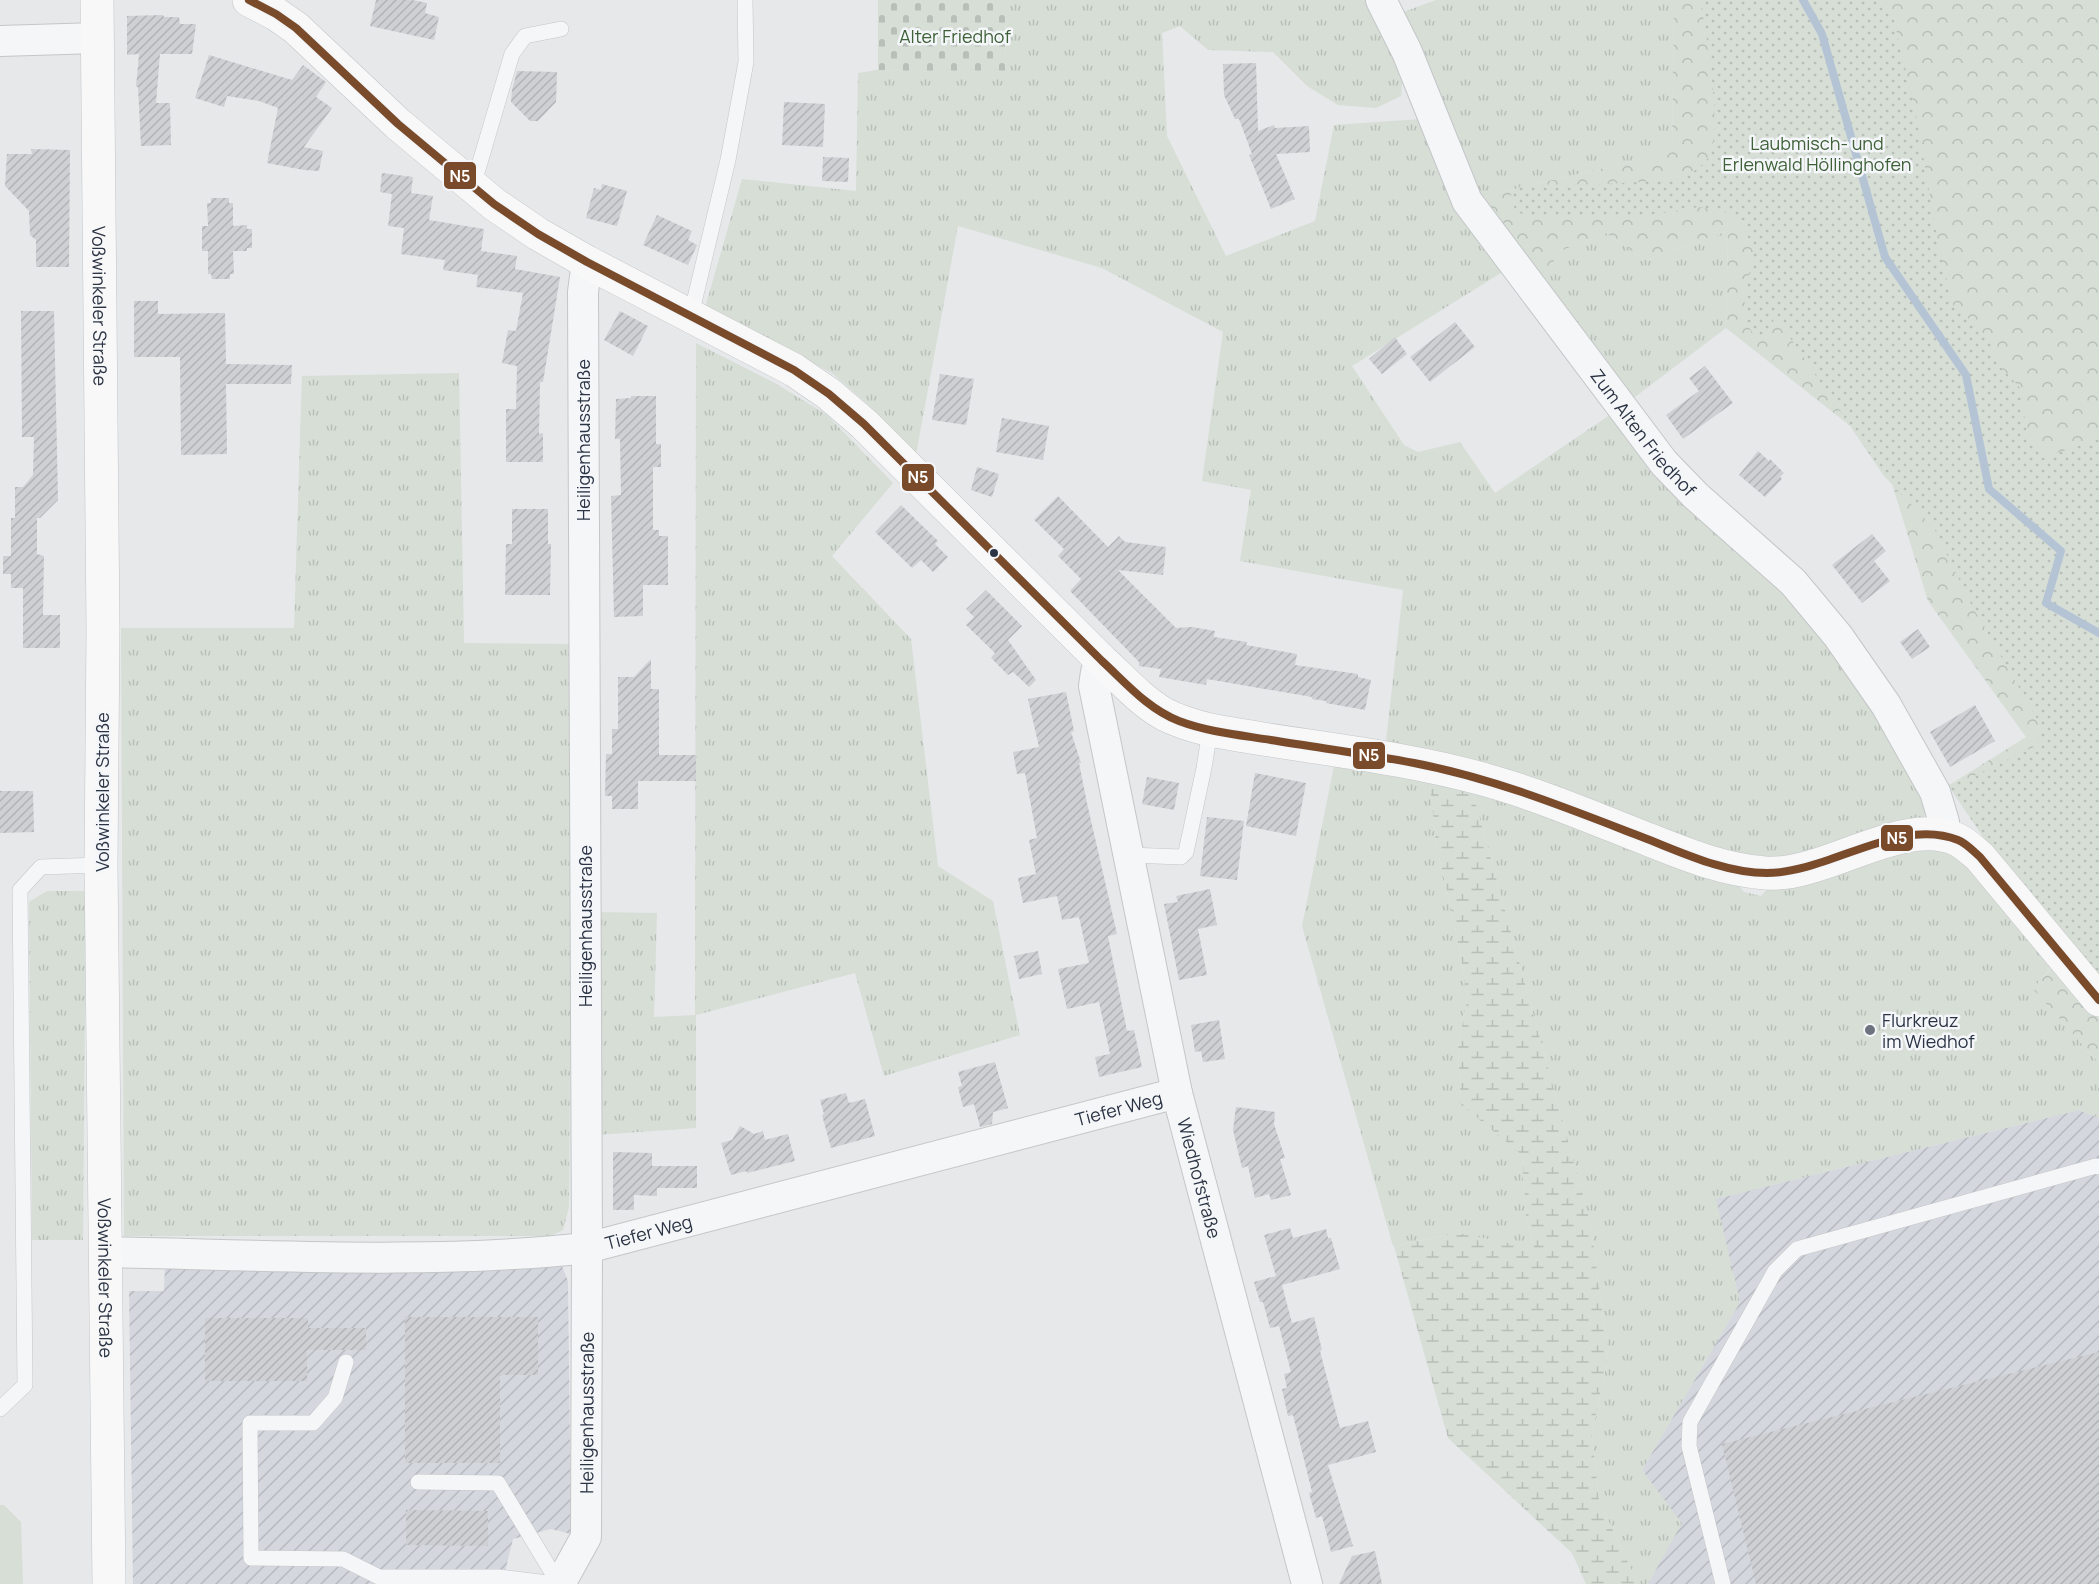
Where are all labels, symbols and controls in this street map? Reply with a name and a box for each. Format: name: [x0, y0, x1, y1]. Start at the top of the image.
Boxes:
park label: Alter Friedhof: [899, 24, 1011, 48]
park label: Laubmisch- und Erlenwald Höllinghofen: [1723, 131, 1911, 176]
line badge: N5: [443, 161, 477, 190]
text: N5: [450, 165, 470, 187]
street label: Voßwinkeler Straße: [87, 226, 113, 386]
street label: Heiligenhausstraße: [571, 359, 595, 521]
street label: Zum Alten Friedhof: [1585, 364, 1702, 502]
line badge: N5: [901, 463, 935, 492]
text: N5: [908, 466, 928, 488]
unlabelled marker: [988, 547, 1000, 559]
street label: Voßwinkeler Straße: [90, 712, 114, 872]
line badge: N5: [1352, 741, 1386, 770]
text: N5: [1359, 744, 1379, 766]
line badge: N5: [1880, 824, 1914, 852]
text: N5: [1887, 827, 1907, 849]
street label: Heiligenhausstraße: [573, 845, 597, 1007]
place label: Flurkreuz im Wiedhof: [1882, 1008, 1975, 1053]
marker: Flurkreuz im Wiedhof: [1863, 1023, 1877, 1037]
street label: Tiefer Weg: [1072, 1085, 1165, 1131]
street label: Wiedhofstraße: [1172, 1115, 1227, 1241]
street label: Voßwinkeler Straße: [93, 1198, 118, 1358]
street label: Tiefer Weg: [602, 1209, 695, 1255]
street label: Heiligenhausstraße: [574, 1332, 599, 1494]

